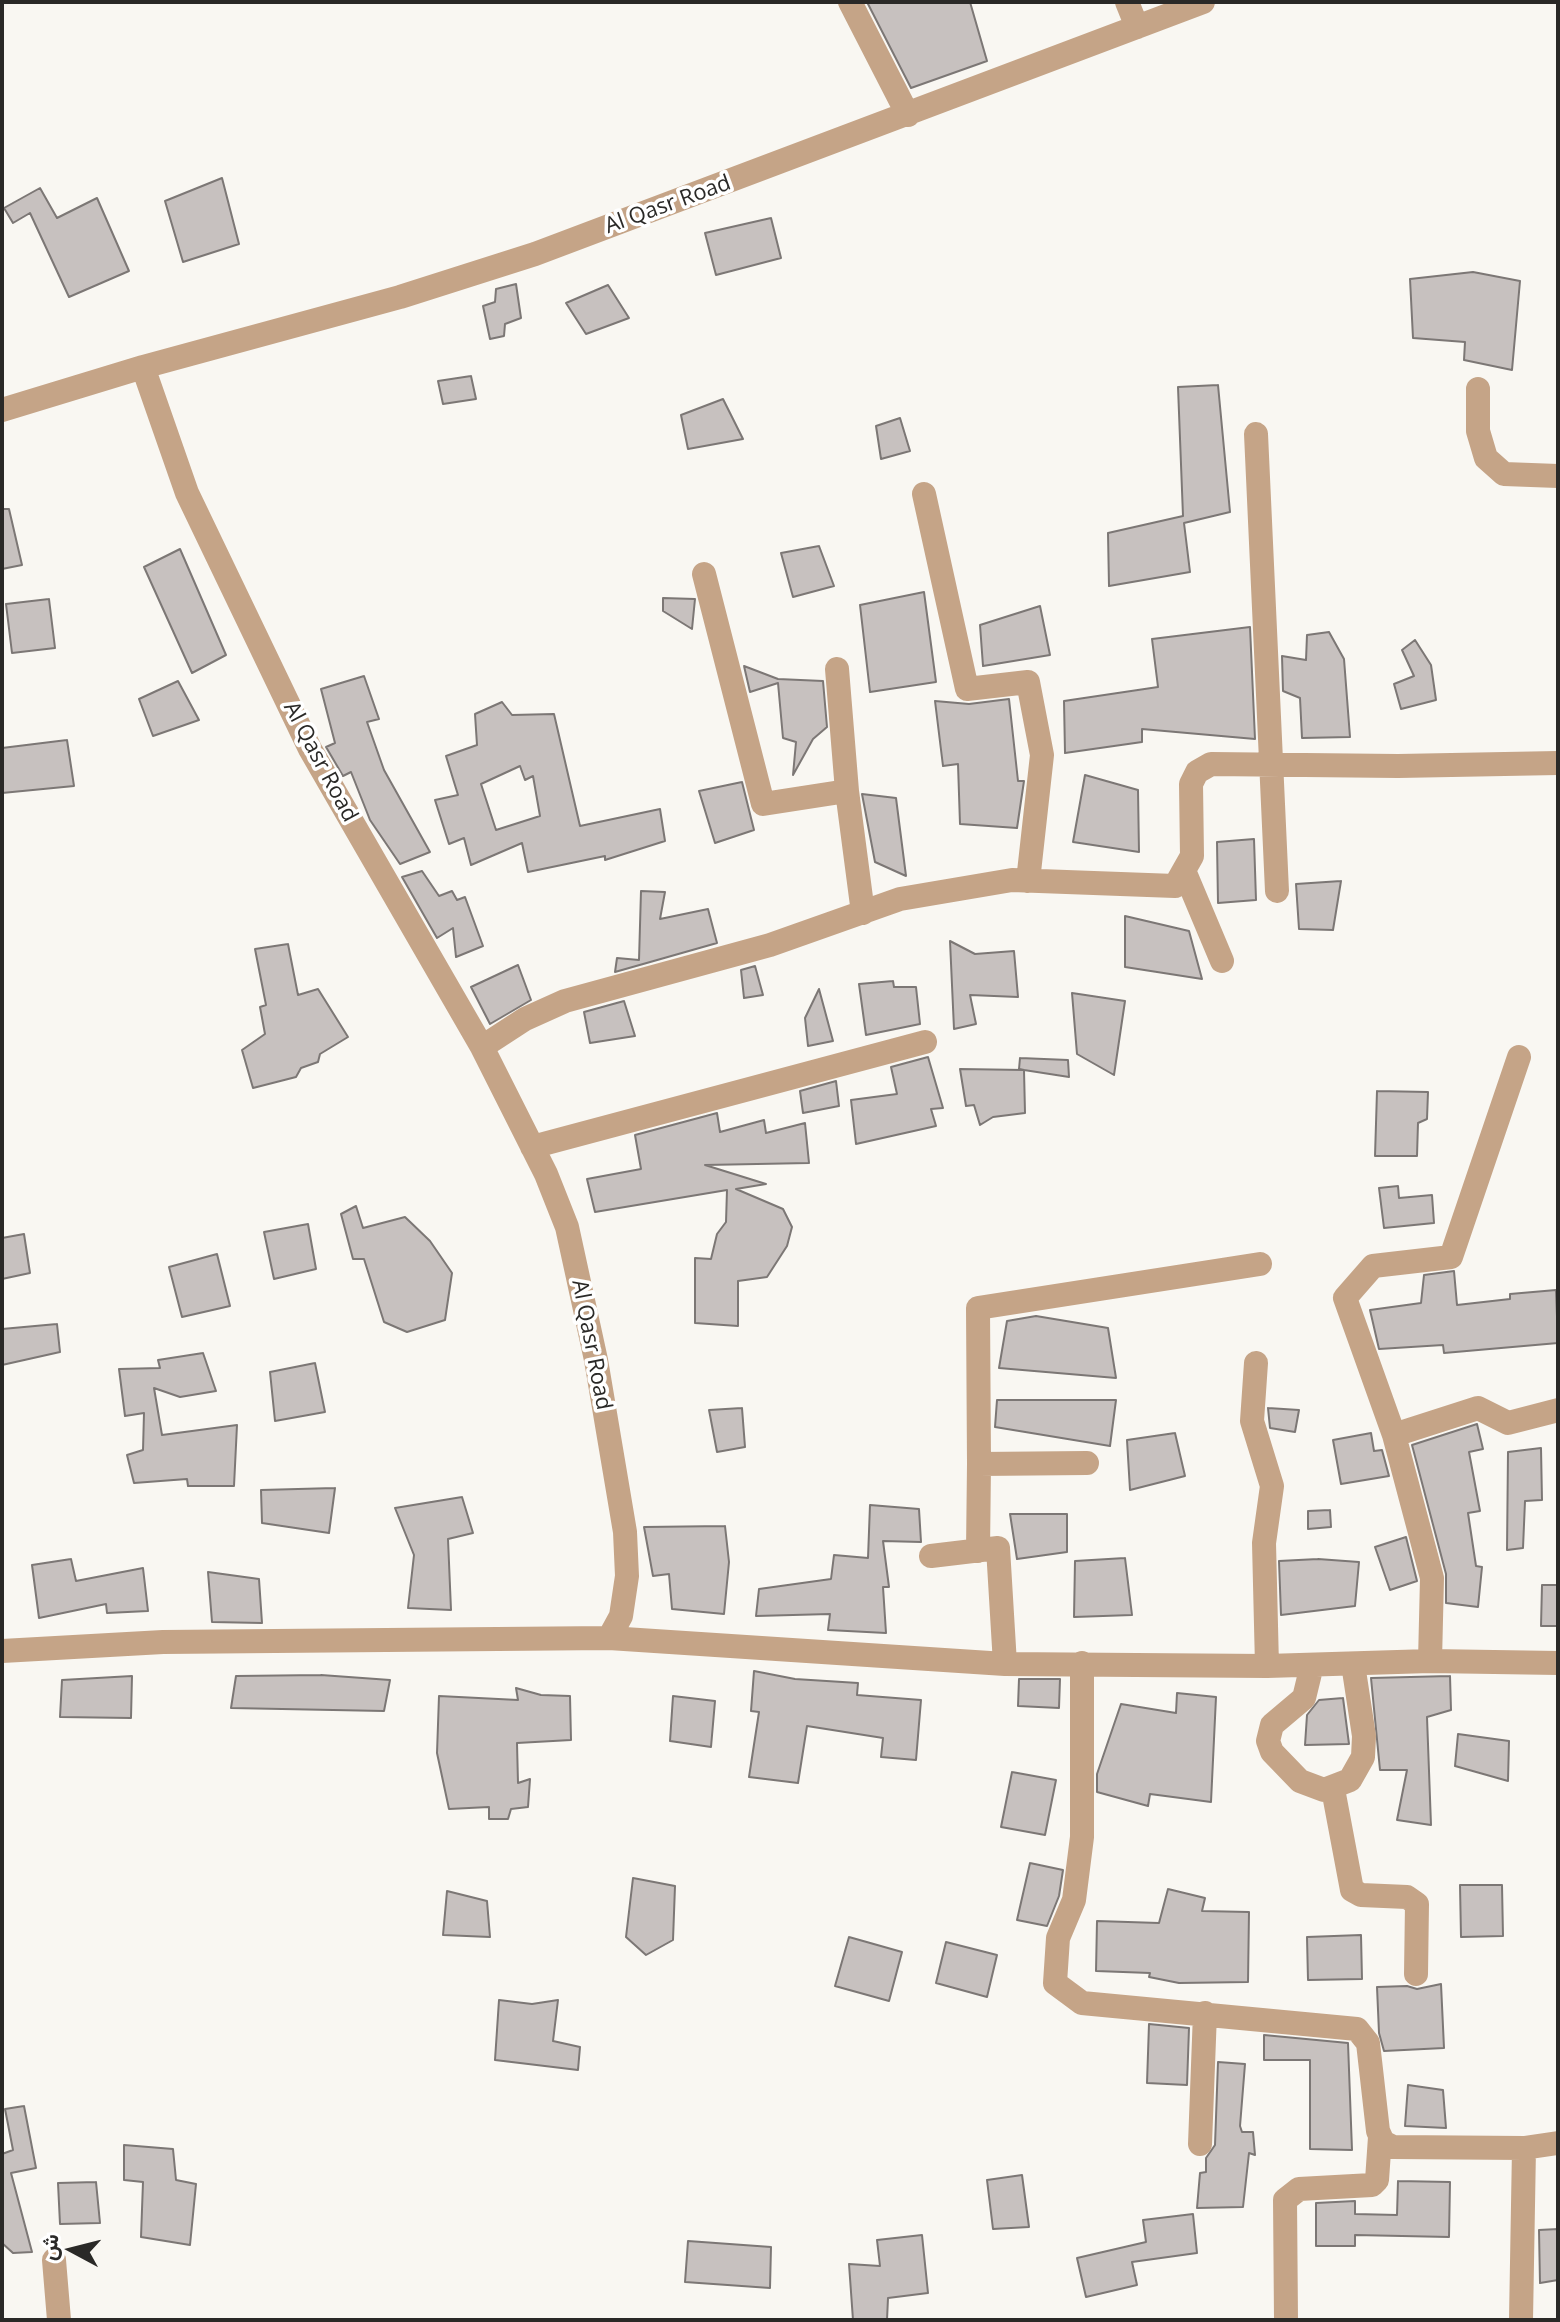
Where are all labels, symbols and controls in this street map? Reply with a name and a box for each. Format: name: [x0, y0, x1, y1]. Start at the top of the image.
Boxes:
street label: Al Qasr Road: [601, 170, 735, 240]
street label: Al Qasr Road: [277, 697, 363, 827]
street label: Al Qasr Road: [565, 1278, 617, 1412]
north arrow: [32, 2210, 112, 2290]
text: ش: [32, 2232, 65, 2262]

